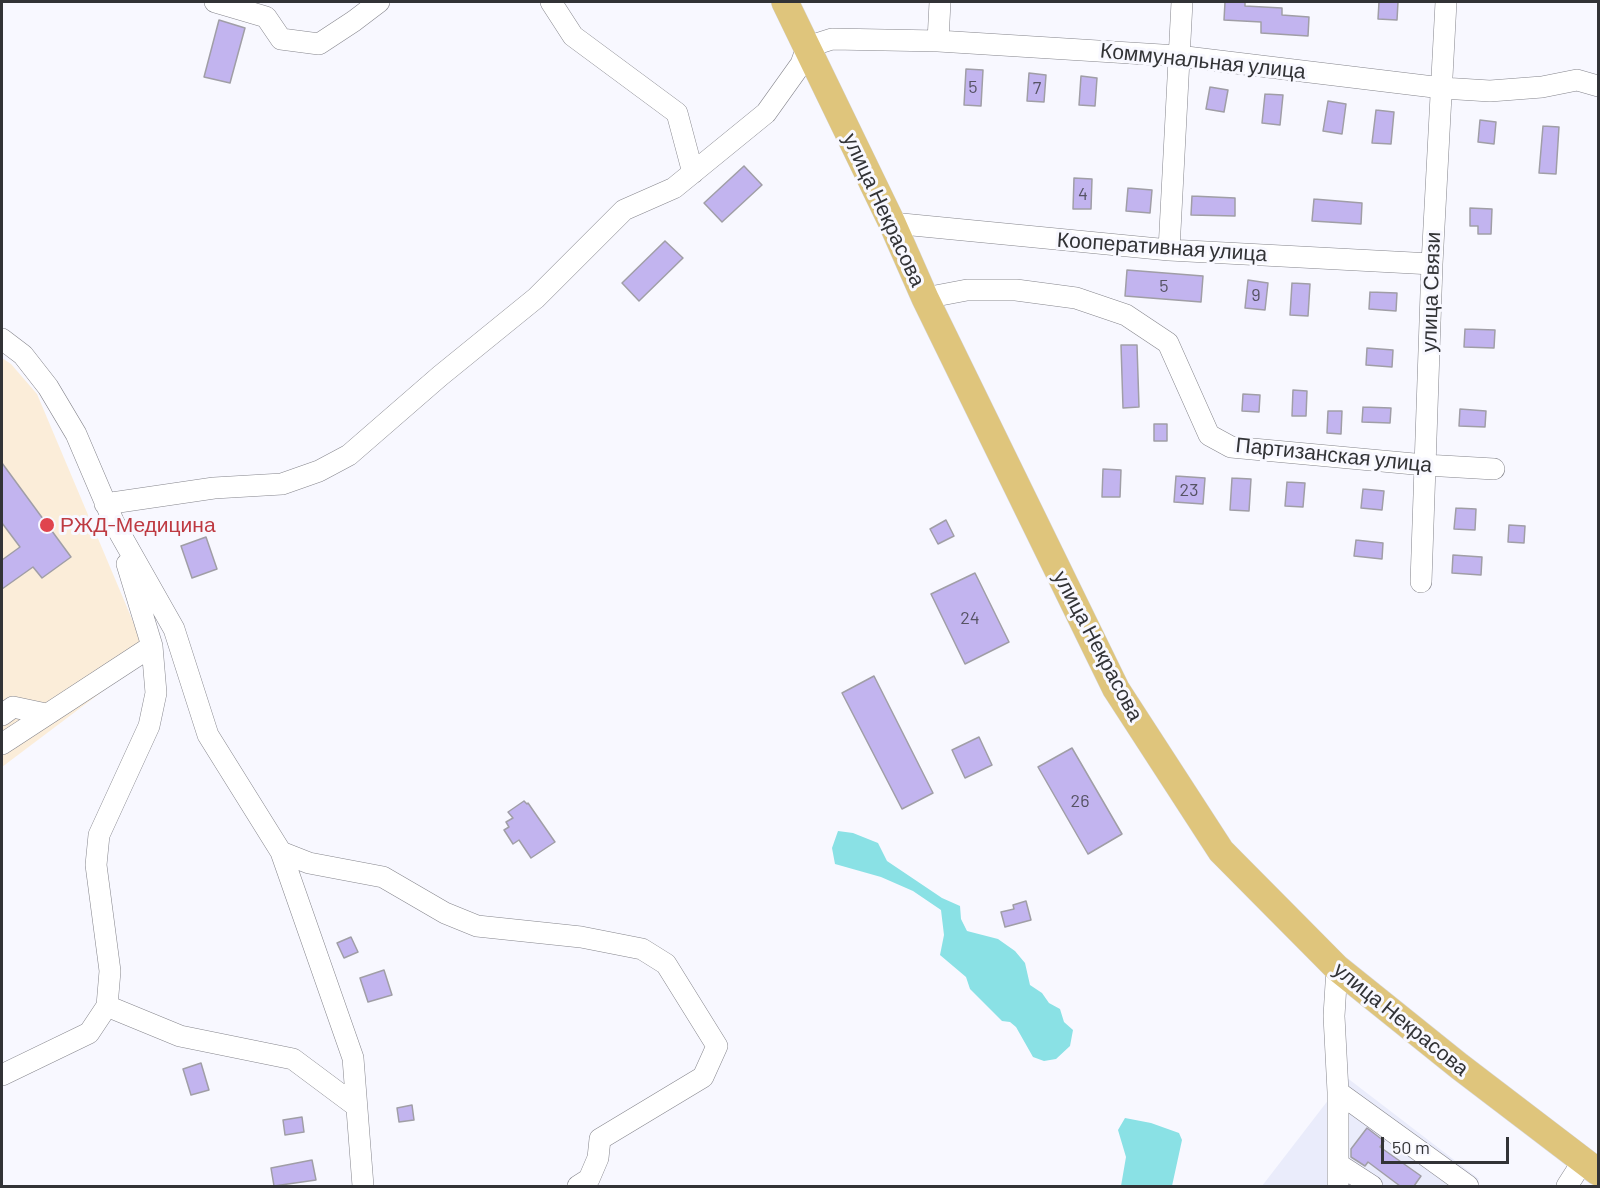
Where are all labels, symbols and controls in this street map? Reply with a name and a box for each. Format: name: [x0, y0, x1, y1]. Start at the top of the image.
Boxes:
street label: Коммунальная улица: [1099, 38, 1307, 84]
house number: 5: [968, 76, 978, 98]
house number: 7: [1033, 77, 1041, 99]
street label: улица Некрасова: [837, 129, 931, 291]
house number: 4: [1078, 183, 1088, 205]
street label: Кооперативная улица: [1056, 227, 1268, 267]
street label: улица Связи: [1416, 231, 1446, 353]
house number: 5: [1159, 275, 1169, 297]
house number: 9: [1251, 284, 1261, 306]
street label: Партизанская улица: [1235, 432, 1433, 478]
house number: 23: [1180, 479, 1198, 501]
place label: РЖД-Медицина: [60, 512, 216, 538]
marker: РЖД-Медицина: [38, 516, 56, 534]
street label: улица Некрасова: [1048, 567, 1148, 725]
house number: 24: [960, 607, 980, 629]
house number: 26: [1071, 790, 1089, 812]
street label: улица Некрасова: [1328, 957, 1474, 1081]
scale bar: [1384, 1125, 1512, 1163]
text: 50 m: [1392, 1136, 1430, 1158]

